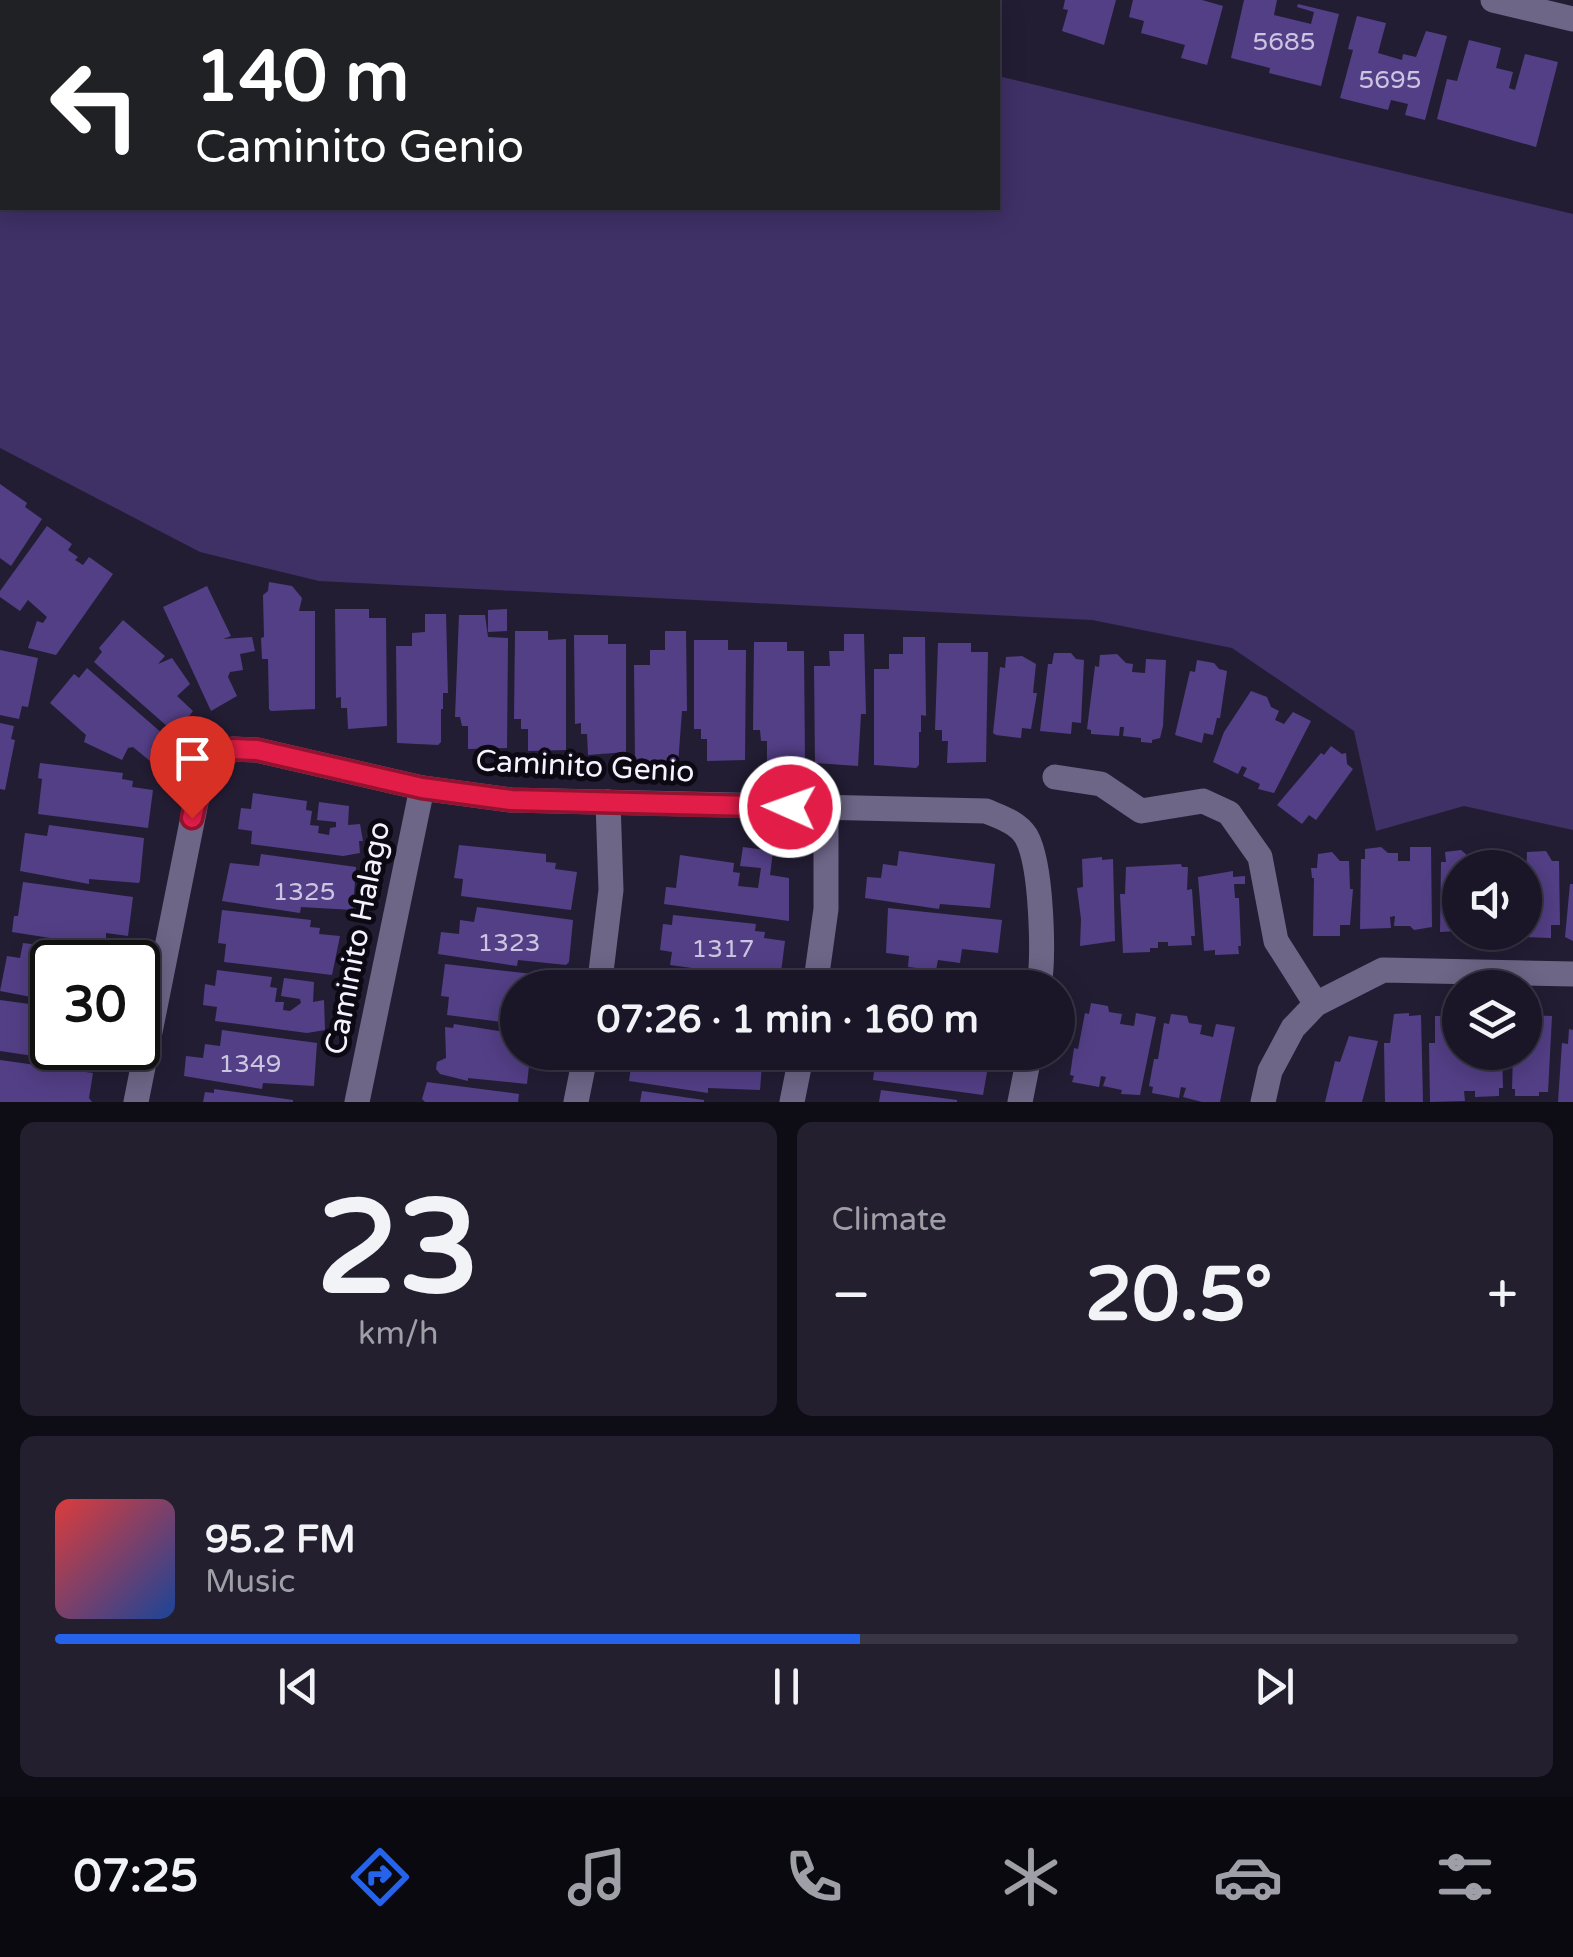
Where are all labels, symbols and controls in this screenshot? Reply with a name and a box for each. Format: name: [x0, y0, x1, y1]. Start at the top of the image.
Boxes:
house number: 5685: [1253, 27, 1315, 57]
text: 140 m: [195, 36, 409, 120]
icon: left: [30, 40, 160, 170]
house number: 5695: [1359, 65, 1421, 95]
text: Caminito Genio: [195, 121, 524, 175]
pin: [150, 716, 235, 819]
icon: arrive: [165, 731, 220, 786]
street label: Caminito Genio: [474, 742, 696, 791]
position arrow: [738, 755, 842, 859]
street label: Caminito Halago: [317, 818, 398, 1058]
map controls: [1442, 850, 1542, 1070]
button: sound: [1442, 850, 1542, 950]
house number: 1325: [273, 877, 335, 907]
house number: 1323: [478, 928, 540, 958]
house number: 1317: [692, 934, 754, 964]
speed limit sign: 30: [30, 940, 160, 1070]
button: layers: [1442, 970, 1542, 1070]
text: 07:26 · 1 min · 160 m: [596, 997, 979, 1043]
house number: 1349: [219, 1049, 281, 1079]
text: 23: [317, 1172, 480, 1328]
text: Climate: [832, 1201, 947, 1239]
text: 20.5°: [1085, 1250, 1273, 1340]
text: −: [832, 1263, 871, 1329]
text: +: [1487, 1263, 1518, 1329]
text: km/h: [358, 1315, 438, 1353]
text: 95.2 FM: [205, 1517, 356, 1563]
text: Music: [205, 1563, 295, 1601]
icon: previous: [271, 1659, 326, 1714]
icon: pause: [759, 1659, 814, 1714]
icon: next: [1247, 1659, 1302, 1714]
icon: directions: [345, 1842, 415, 1912]
icon: music: [562, 1842, 632, 1912]
icon: phone: [779, 1842, 849, 1912]
icon: climate: [996, 1842, 1066, 1912]
icon: car: [1213, 1842, 1283, 1912]
icon: filters: [1430, 1842, 1500, 1912]
text: 07:25: [73, 1850, 198, 1904]

